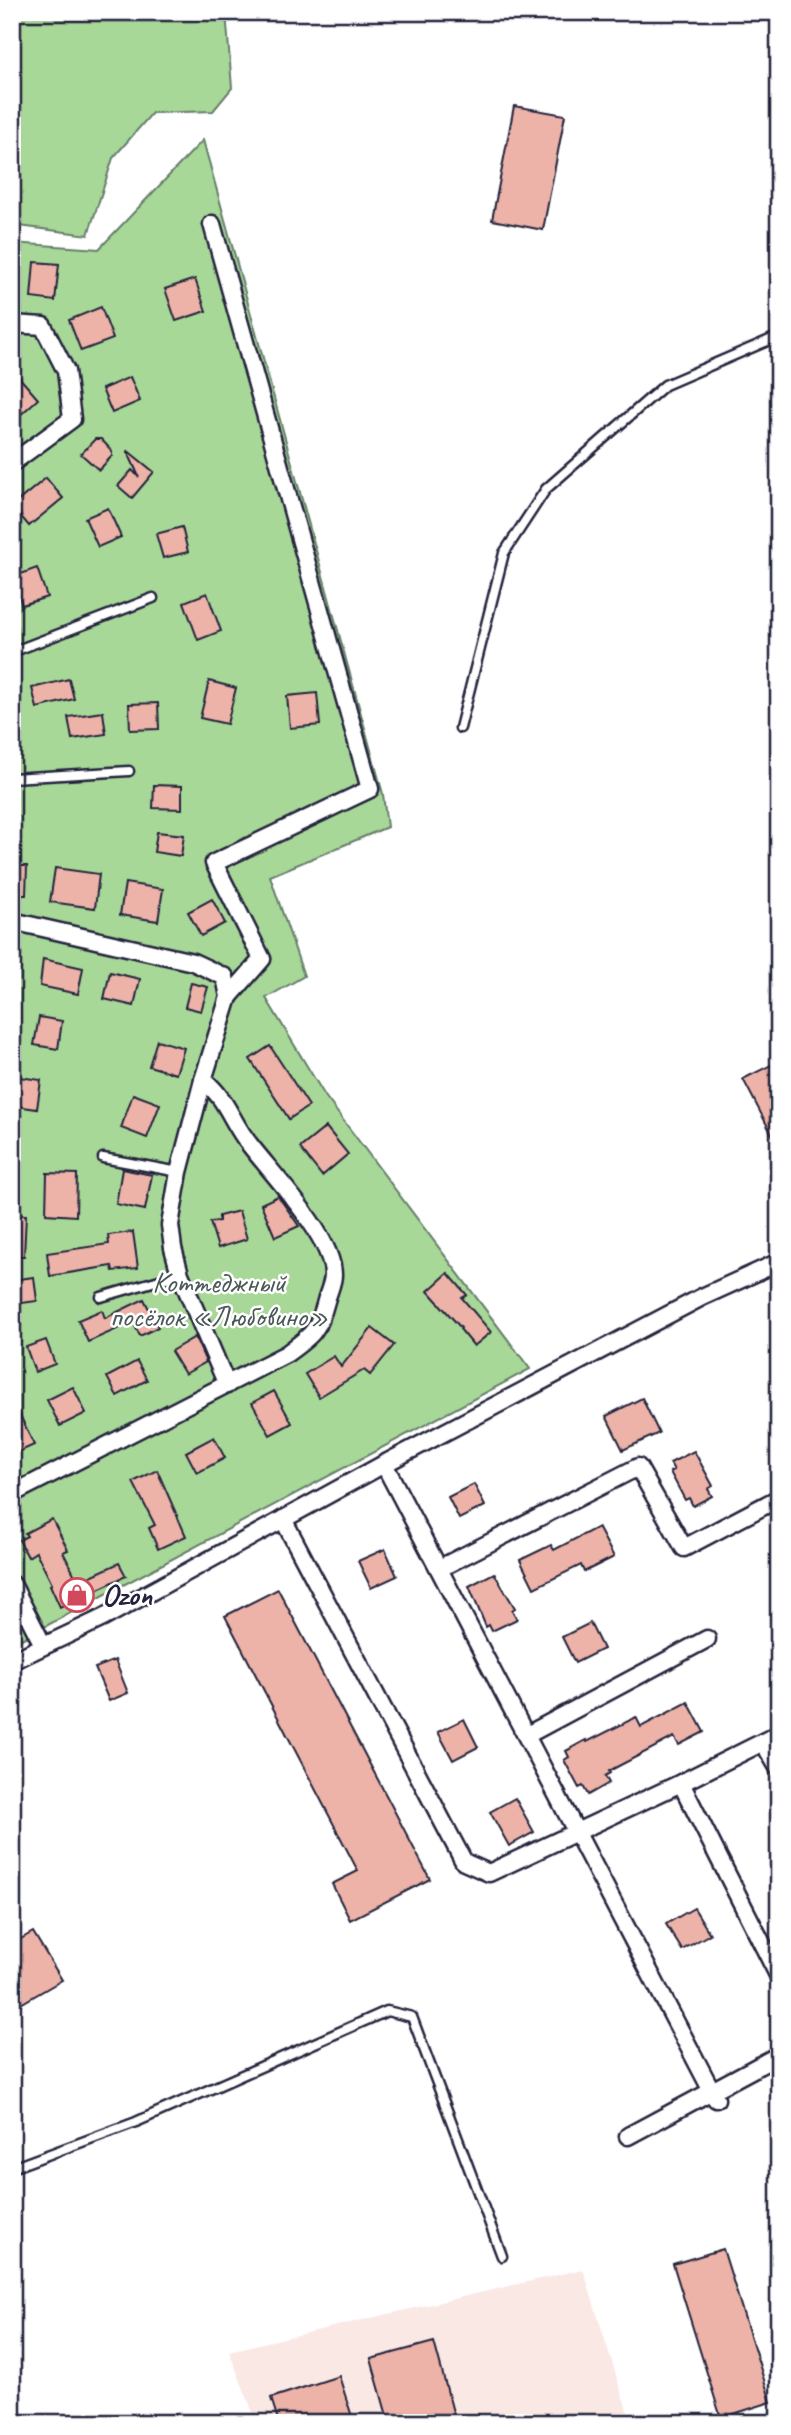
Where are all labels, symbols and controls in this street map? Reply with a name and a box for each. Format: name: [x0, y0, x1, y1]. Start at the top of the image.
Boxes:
park label: Коттеджный посёлок «Любовино»: [110, 1263, 328, 1335]
shop icon: Ozon: [58, 1576, 96, 1614]
place label: Ozon: [102, 1576, 153, 1614]

